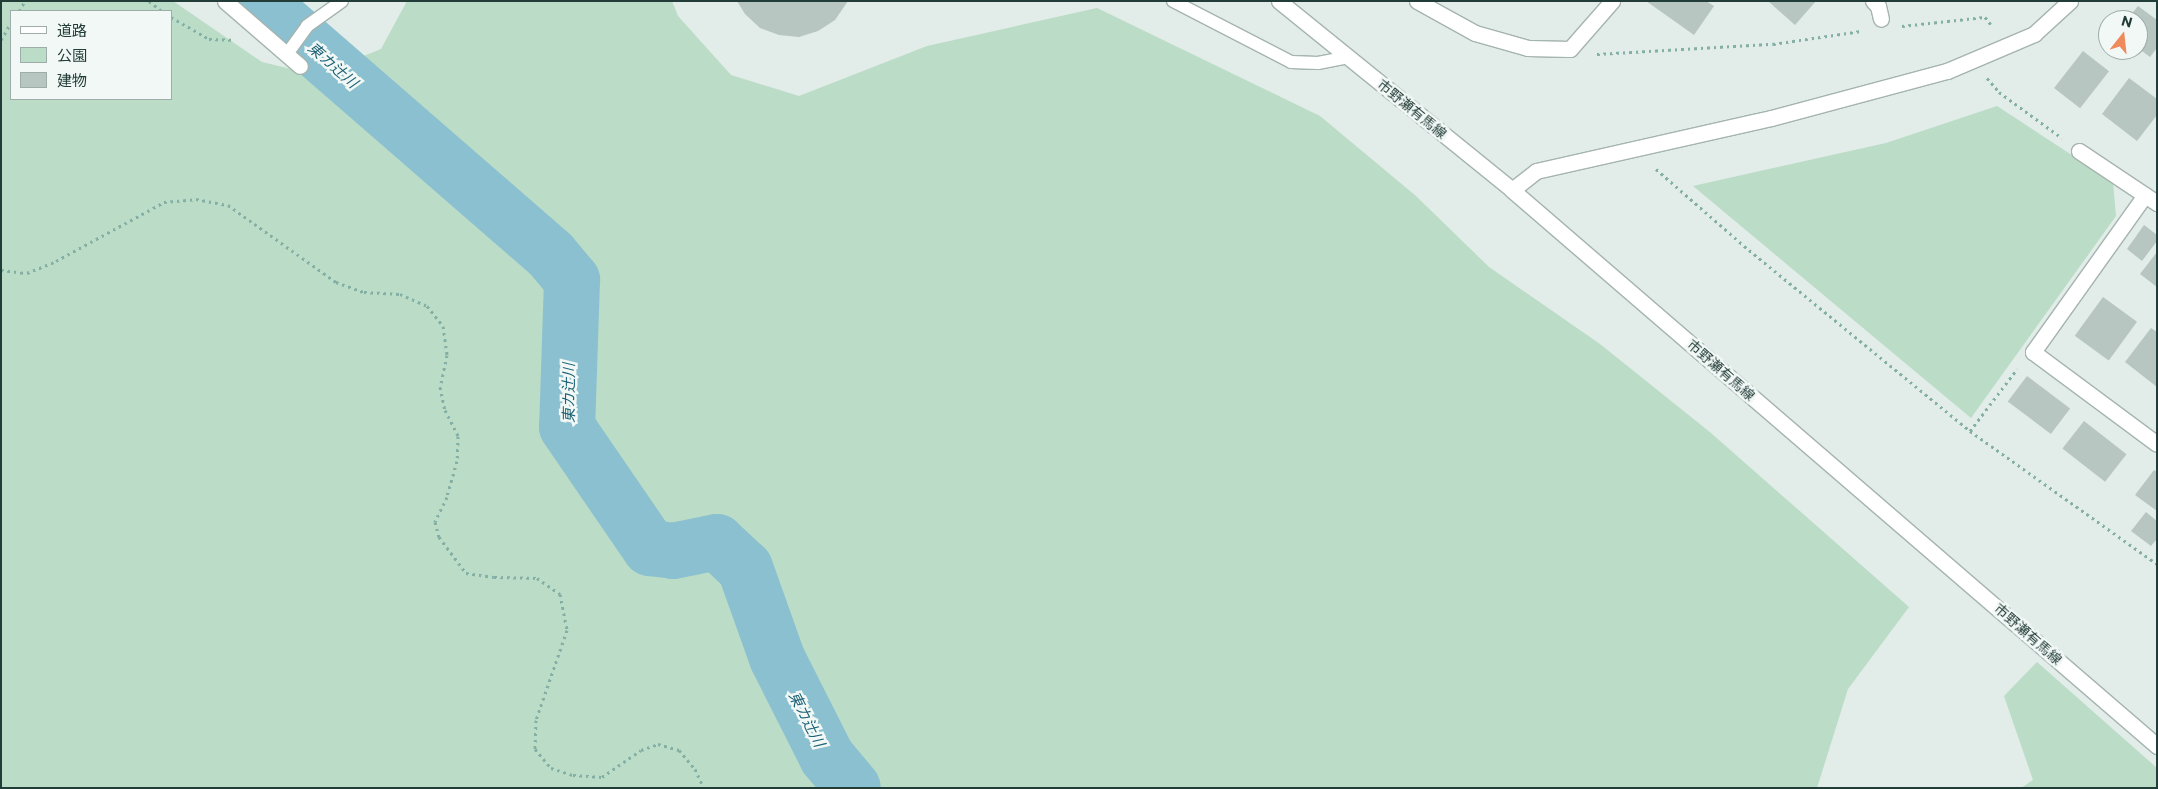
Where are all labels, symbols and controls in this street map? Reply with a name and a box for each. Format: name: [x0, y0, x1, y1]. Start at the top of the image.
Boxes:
legend: [10, 10, 172, 100]
north arrow: [2098, 10, 2148, 60]
text: N: [2120, 11, 2134, 31]
text: 道路: [57, 21, 87, 39]
water label: 東カ辻川: [304, 39, 362, 91]
text: 公園: [57, 46, 87, 64]
text: 建物: [57, 71, 87, 89]
street label: 市野瀬有馬線: [1374, 76, 1450, 142]
street label: 市野瀬有馬線: [1684, 336, 1758, 404]
water label: 東カ辻川: [560, 363, 578, 423]
street label: 市野瀬有馬線: [1991, 600, 2065, 668]
water label: 東カ辻川: [785, 688, 829, 750]

